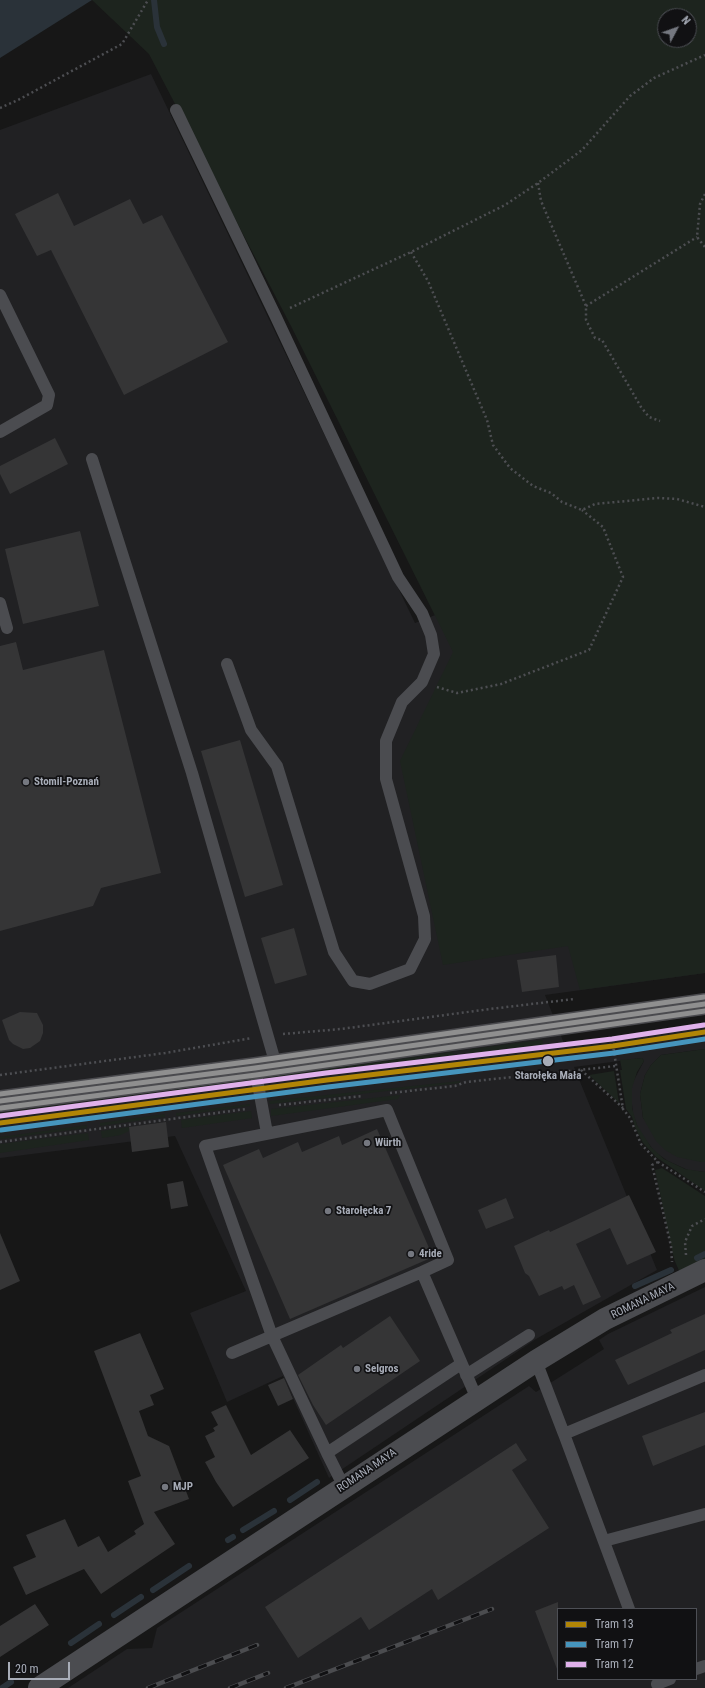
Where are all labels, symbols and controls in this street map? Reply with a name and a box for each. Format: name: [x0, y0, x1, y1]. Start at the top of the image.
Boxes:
north arrow: [657, 8, 697, 48]
text: N: [679, 14, 693, 27]
place label: Stomil-Poznań: [34, 775, 99, 789]
marker: Stomil-Poznań: [21, 777, 31, 787]
marker: Starołęka Mała: [541, 1054, 555, 1068]
place label: Starołęka Mała: [515, 1069, 581, 1083]
place label: Würth: [375, 1136, 401, 1150]
marker: Würth: [362, 1138, 372, 1148]
place label: Starołęcka 7: [336, 1204, 391, 1218]
marker: Starołęcka 7: [323, 1206, 333, 1216]
place label: 4ride: [419, 1247, 442, 1261]
marker: 4ride: [406, 1249, 416, 1259]
street label: ROMANA MAYA: [609, 1280, 677, 1322]
place label: Selgros: [365, 1362, 398, 1376]
marker: Selgros: [352, 1364, 362, 1374]
street label: ROMANA MAYA: [335, 1446, 399, 1496]
place label: MJP: [173, 1480, 193, 1494]
marker: MJP: [160, 1482, 170, 1492]
legend: [557, 1608, 697, 1680]
text: Tram 13: [595, 1617, 634, 1631]
text: Tram 17: [595, 1637, 634, 1651]
scale bar: [10, 1654, 72, 1680]
text: Tram 12: [595, 1657, 634, 1671]
text: 20 m: [15, 1662, 39, 1676]

